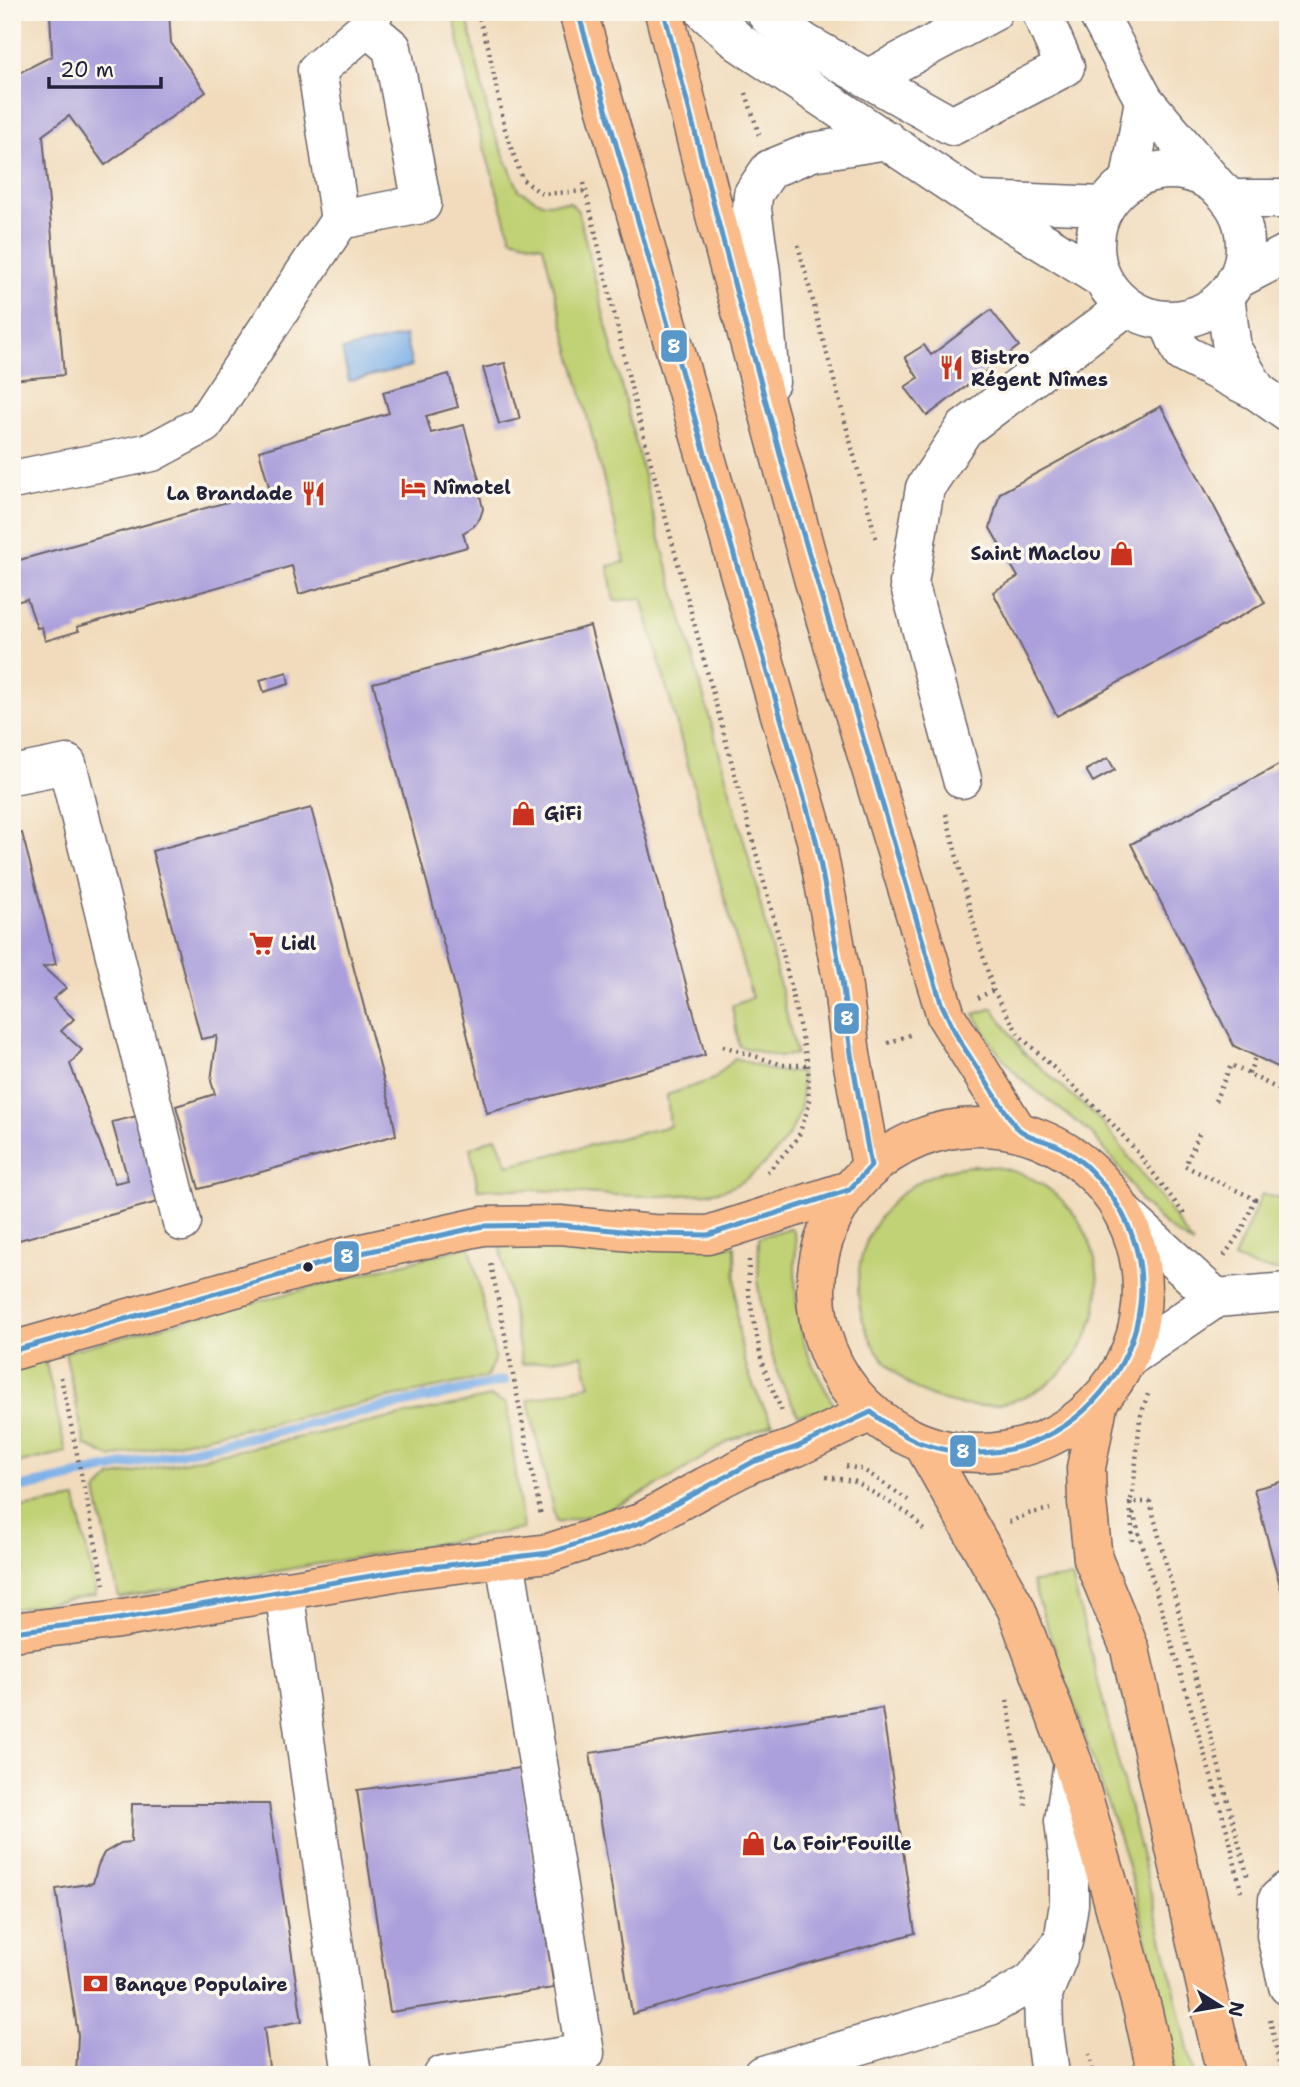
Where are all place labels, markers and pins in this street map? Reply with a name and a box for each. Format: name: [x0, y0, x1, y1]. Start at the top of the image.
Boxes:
place label: Bistro Régent Nîmes: [971, 345, 1108, 392]
restaurant icon: Bistro Régent Nîmes: [937, 354, 965, 382]
hotel icon: Nîmotel: [399, 473, 427, 501]
place label: Nîmotel: [433, 475, 511, 500]
restaurant icon: La Brandade: [299, 479, 327, 507]
place label: La Brandade: [166, 481, 293, 506]
shop icon: Saint Maclou: [1107, 539, 1135, 567]
place label: Saint Maclou: [970, 541, 1101, 566]
shop icon: GiFi: [510, 799, 538, 827]
place label: GiFi: [544, 801, 582, 826]
supermarket icon: Lidl: [247, 929, 275, 957]
place label: Lidl: [281, 931, 317, 956]
unlabelled marker: [301, 1260, 315, 1274]
shop icon: La Foir'Fouille: [739, 1829, 767, 1857]
place label: La Foir'Fouille: [773, 1831, 912, 1856]
bank icon: Banque Populaire: [81, 1970, 109, 1998]
place label: Banque Populaire: [115, 1972, 288, 1997]

